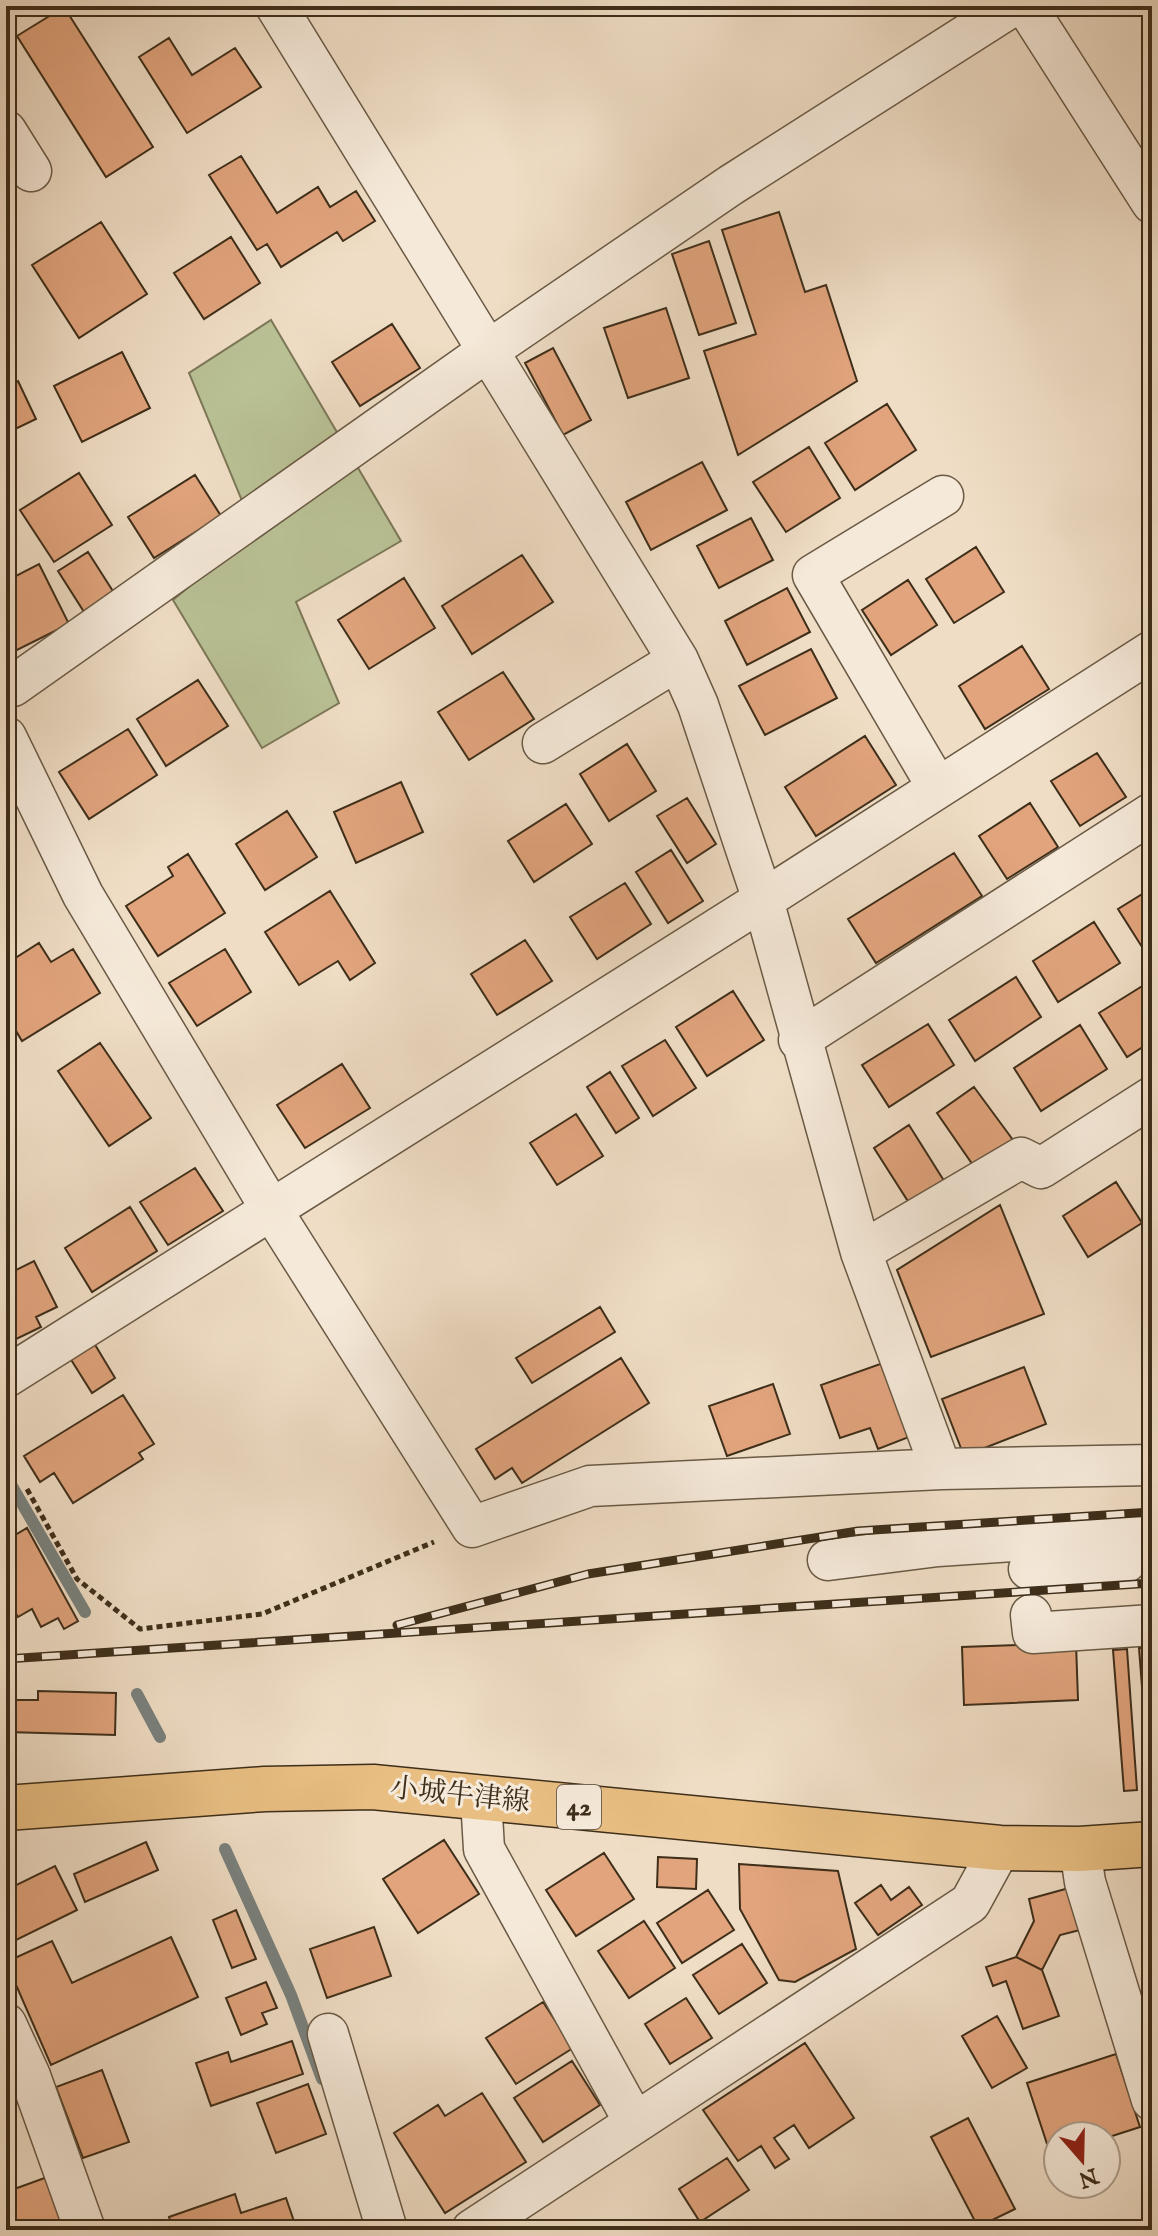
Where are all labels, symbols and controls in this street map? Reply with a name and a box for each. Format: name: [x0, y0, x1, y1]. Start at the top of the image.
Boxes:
street label: 小城牛津線: [389, 1771, 531, 1821]
road number: 42: [557, 1785, 601, 1829]
north arrow: [1042, 2120, 1122, 2200]
text: N: [1074, 2160, 1103, 2193]

